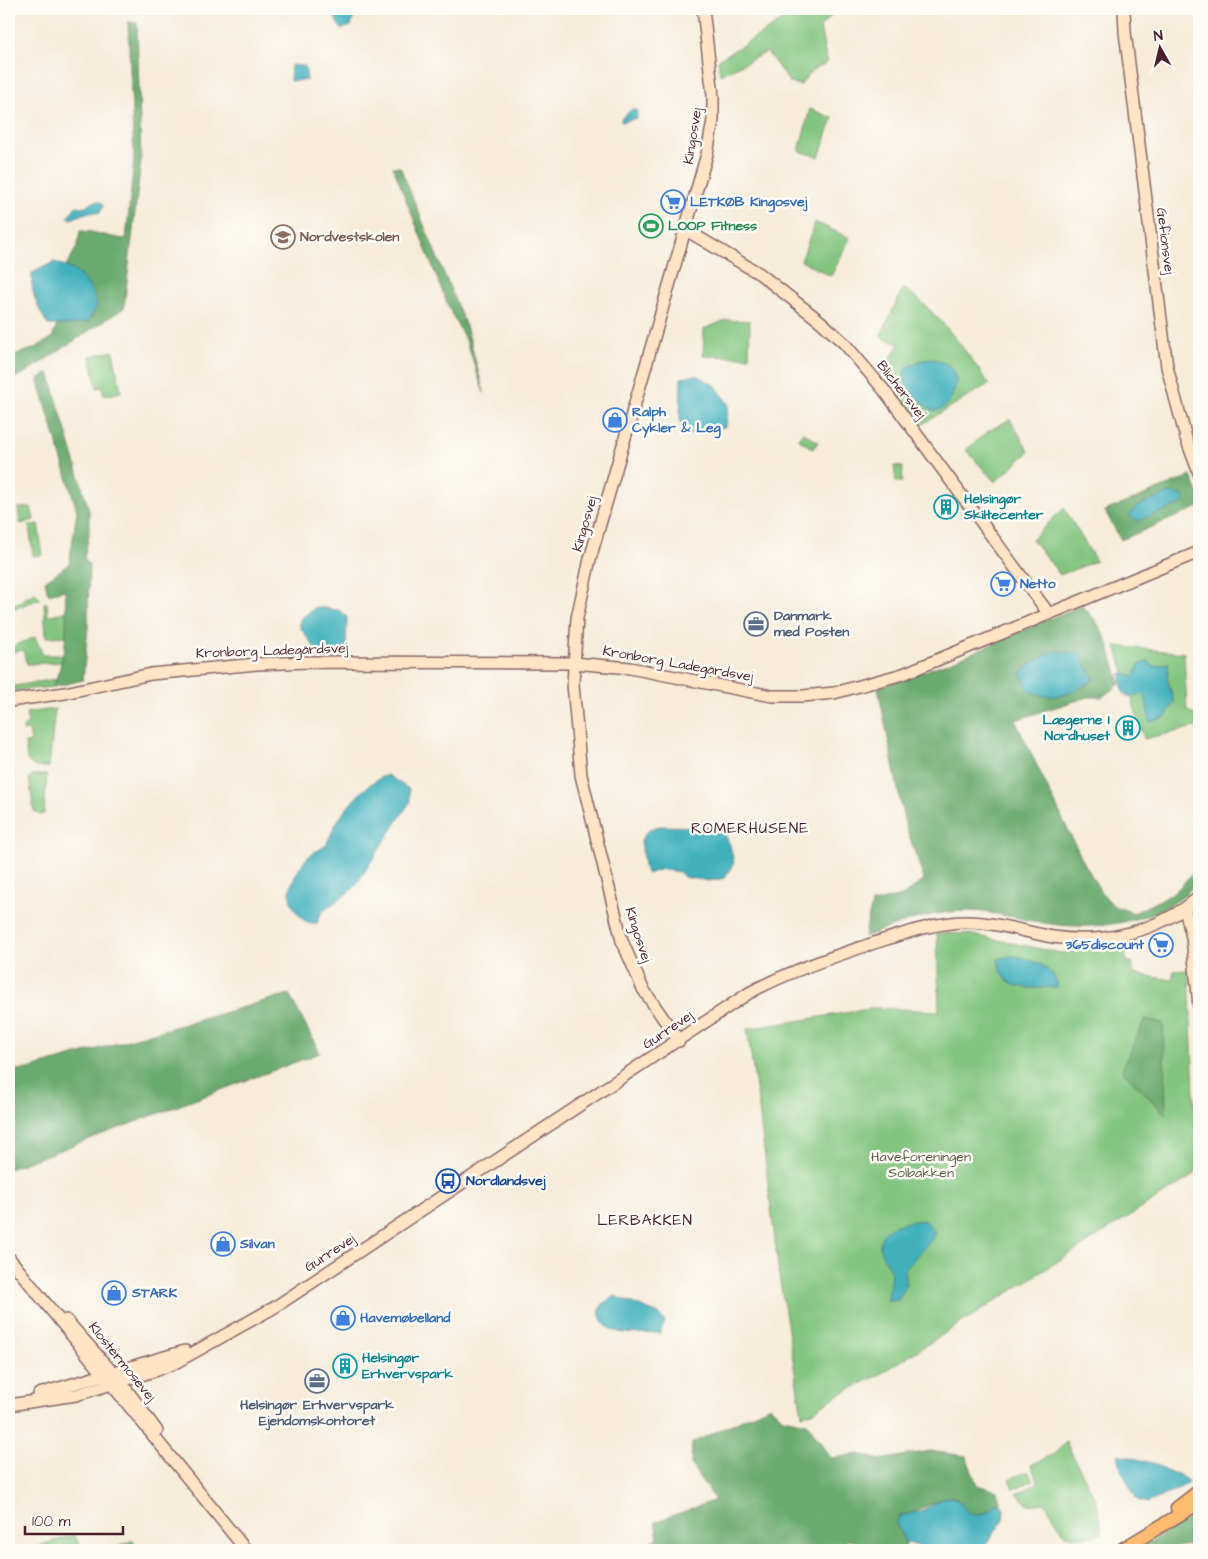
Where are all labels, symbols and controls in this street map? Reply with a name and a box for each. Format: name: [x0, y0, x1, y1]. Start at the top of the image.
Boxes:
north arrow: [1136, 22, 1186, 72]
text: N: [1153, 26, 1164, 47]
street label: Kingosvej: [679, 106, 707, 166]
supermarket icon: LETKØB Kingosvej: [660, 189, 686, 215]
place label: LETKØB Kingosvej: [690, 192, 808, 213]
street label: Gefionsvej: [1151, 207, 1179, 276]
sports icon: LOOP Fitness: [638, 213, 664, 239]
place label: LOOP Fitness: [668, 216, 757, 236]
school or university icon: Nordvestskolen: [270, 224, 296, 250]
place label: Nordvestskolen: [300, 227, 399, 247]
street label: Blichersvej: [872, 356, 931, 424]
place label: Ralph Cykler & Leg: [632, 402, 722, 439]
shop icon: Ralph Cykler & Leg: [602, 407, 628, 433]
place label: Helsingør Skiltecenter: [963, 489, 1044, 525]
street label: Kingosvej: [568, 493, 603, 554]
building icon: Helsingør Skiltecenter: [933, 494, 959, 520]
supermarket icon: Netto: [990, 571, 1016, 597]
place label: Netto: [1020, 574, 1056, 594]
place label: Danmark med Posten: [774, 606, 849, 642]
office icon: Danmark med Posten: [743, 611, 769, 637]
street label: Kronborg Ladegårdsvej: [195, 638, 349, 664]
street label: Kronborg Ladegårdsvej: [601, 641, 755, 687]
place label: Lægerne I Nordhuset: [1043, 710, 1110, 746]
building icon: Lægerne I Nordhuset: [1115, 715, 1141, 741]
district label: ROMERHUSENE: [691, 818, 809, 839]
street label: Kingosvej: [620, 905, 656, 966]
supermarket icon: 365discount: [1148, 932, 1174, 958]
place label: 365discount: [1064, 935, 1144, 955]
street label: Gurrevej: [639, 1005, 698, 1054]
park label: Haveforeningen Solbakken: [871, 1147, 971, 1183]
bus stop icon: Nordlandsvej: [435, 1168, 461, 1194]
place label: Nordlandsvej: [466, 1171, 546, 1191]
district label: LERBAKKEN: [597, 1210, 693, 1231]
street label: Gurrevej: [301, 1229, 360, 1277]
shop icon: Silvan: [210, 1231, 236, 1257]
place label: Silvan: [239, 1234, 275, 1254]
shop icon: STARK: [101, 1280, 127, 1306]
place label: STARK: [131, 1283, 178, 1303]
shop icon: Havemøbelland: [330, 1305, 356, 1331]
place label: Havemøbelland: [360, 1308, 451, 1328]
street label: Klostermosevej: [84, 1318, 161, 1406]
place label: Helsingør Erhvervspark: [362, 1348, 453, 1384]
building icon: Helsingør Erhvervspark: [332, 1353, 358, 1379]
office icon: Helsingør Erhvervspark Ejendomskontoret: [304, 1368, 330, 1394]
place label: Helsingør Erhvervspark Ejendomskontoret: [240, 1395, 394, 1431]
scale bar: [25, 1504, 122, 1536]
text: 100 m: [32, 1511, 71, 1532]

